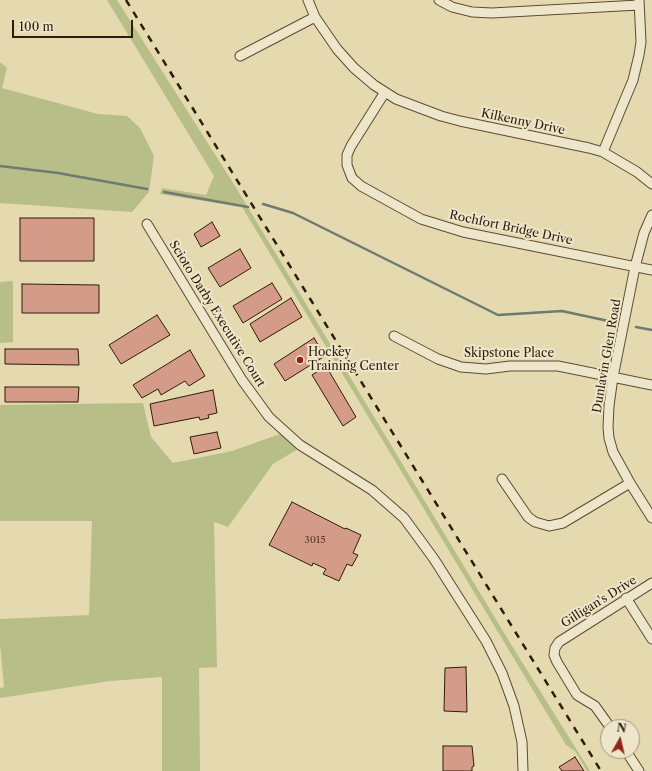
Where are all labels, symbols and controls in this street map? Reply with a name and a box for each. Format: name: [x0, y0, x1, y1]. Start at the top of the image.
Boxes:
scale bar: [14, 12, 135, 38]
text: 100 m: [19, 19, 54, 34]
street label: Kilkenny Drive: [480, 106, 566, 138]
street label: Rochfort Bridge Drive: [448, 208, 574, 248]
street label: Scioto Darby Executive Court: [166, 238, 268, 390]
street label: Dunlavin Glen Road: [590, 298, 624, 414]
place label: Hockey Training Center: [308, 346, 399, 374]
street label: Skipstone Place: [464, 347, 554, 361]
marker: Hockey Training Center: [295, 355, 305, 365]
house number: 3015: [304, 534, 326, 546]
street label: Gilligan's Drive: [559, 573, 639, 631]
north arrow: [600, 719, 640, 759]
text: N: [616, 721, 627, 736]

